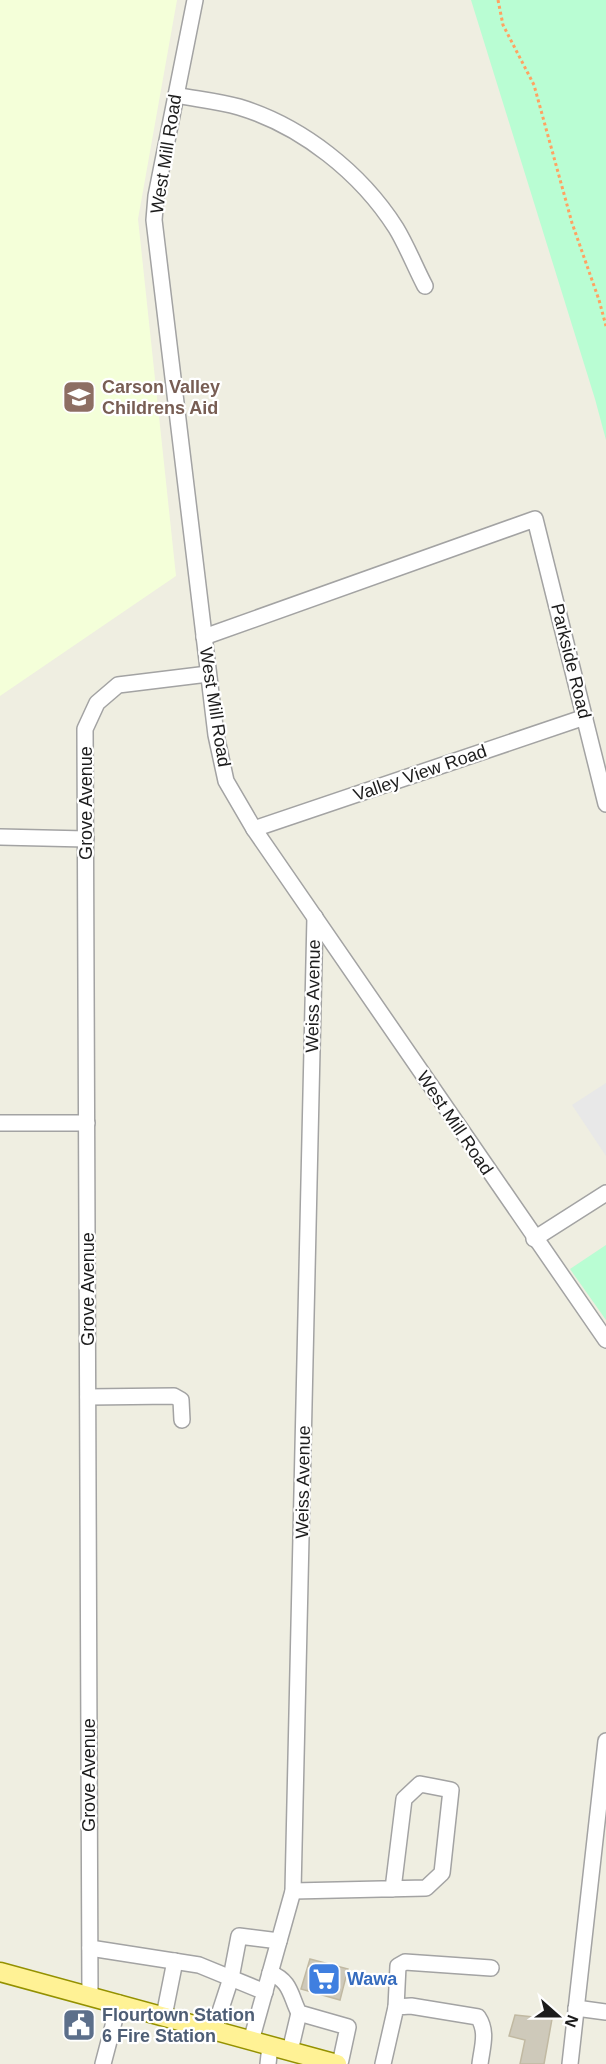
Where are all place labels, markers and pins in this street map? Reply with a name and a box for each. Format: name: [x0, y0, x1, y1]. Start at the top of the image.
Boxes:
place label: Carson Valley Childrens Aid: [102, 377, 220, 418]
school or university icon: Carson Valley Childrens Aid: [61, 379, 97, 415]
supermarket icon: Wawa: [306, 1961, 342, 1997]
place label: Wawa: [347, 1969, 398, 1989]
place label: Flourtown Station 6 Fire Station: [102, 2005, 255, 2046]
public building icon: Flourtown Station 6 Fire Station: [61, 2007, 97, 2043]

